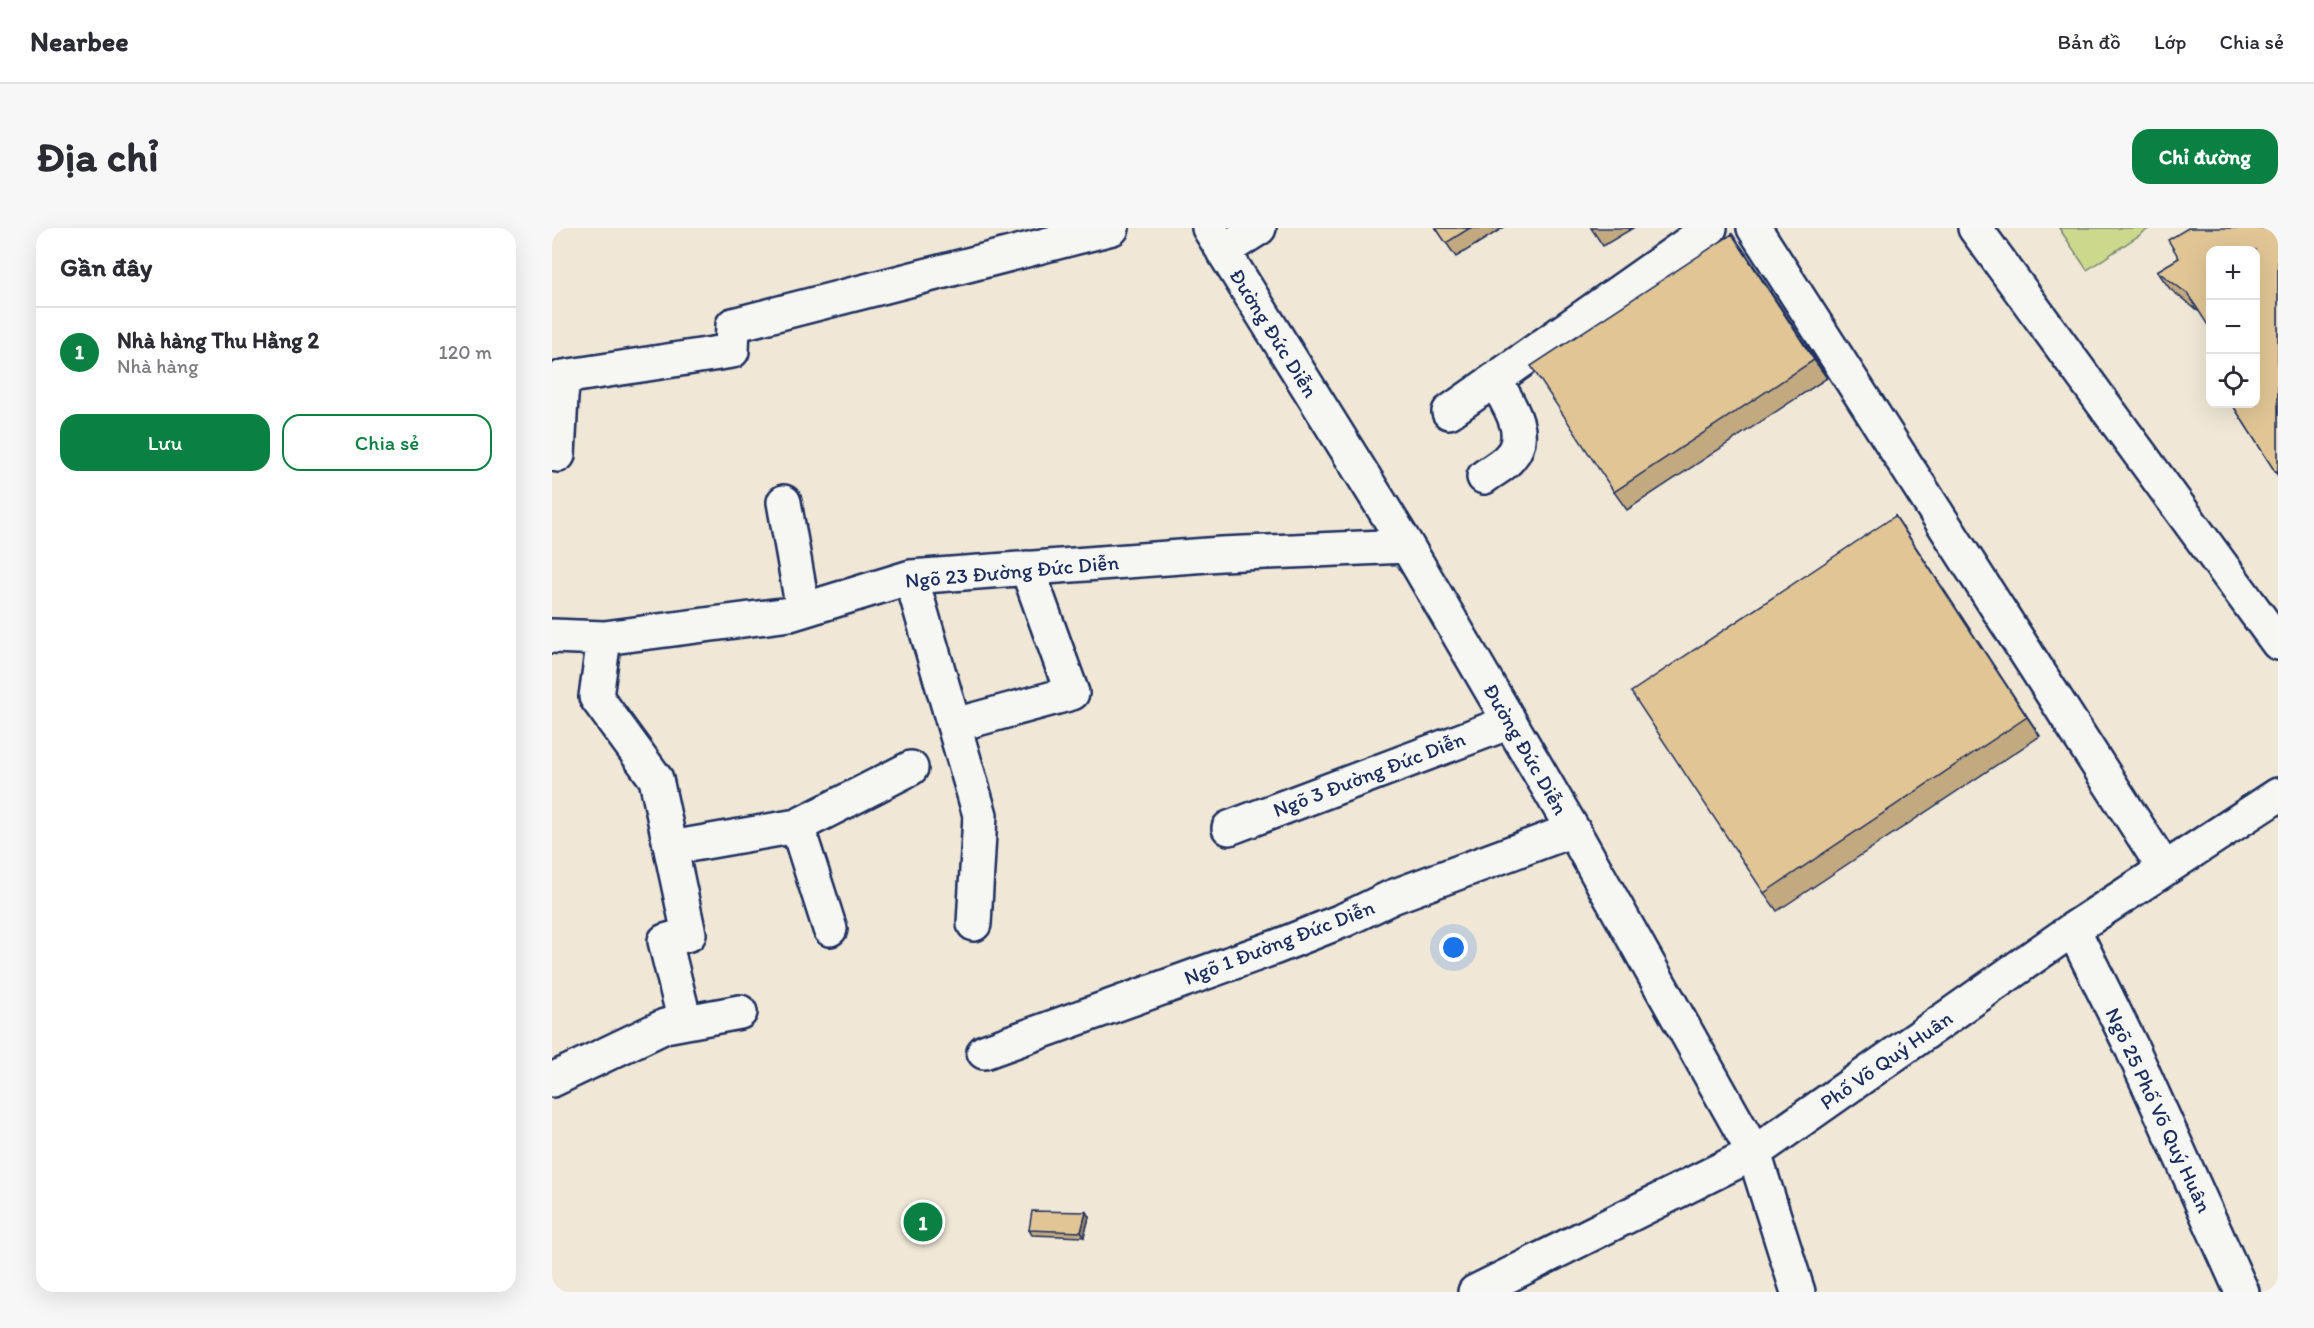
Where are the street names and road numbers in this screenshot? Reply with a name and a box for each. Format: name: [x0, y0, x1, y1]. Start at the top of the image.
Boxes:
street label: Đường Đức Diễn: [1224, 264, 1324, 402]
street label: Ngõ 23 Đường Đức Diễn: [904, 549, 1120, 593]
street label: Đường Đức Diễn: [1478, 679, 1574, 819]
street label: Ngõ 3 Đường Đức Diễn: [1269, 726, 1469, 822]
street label: Ngõ 1 Đường Đức Diễn: [1180, 894, 1378, 990]
street label: Ngõ 25 Phố Võ Quý Huân: [2101, 1004, 2218, 1217]
street label: Phố Võ Quý Huân: [1815, 1005, 1957, 1115]

